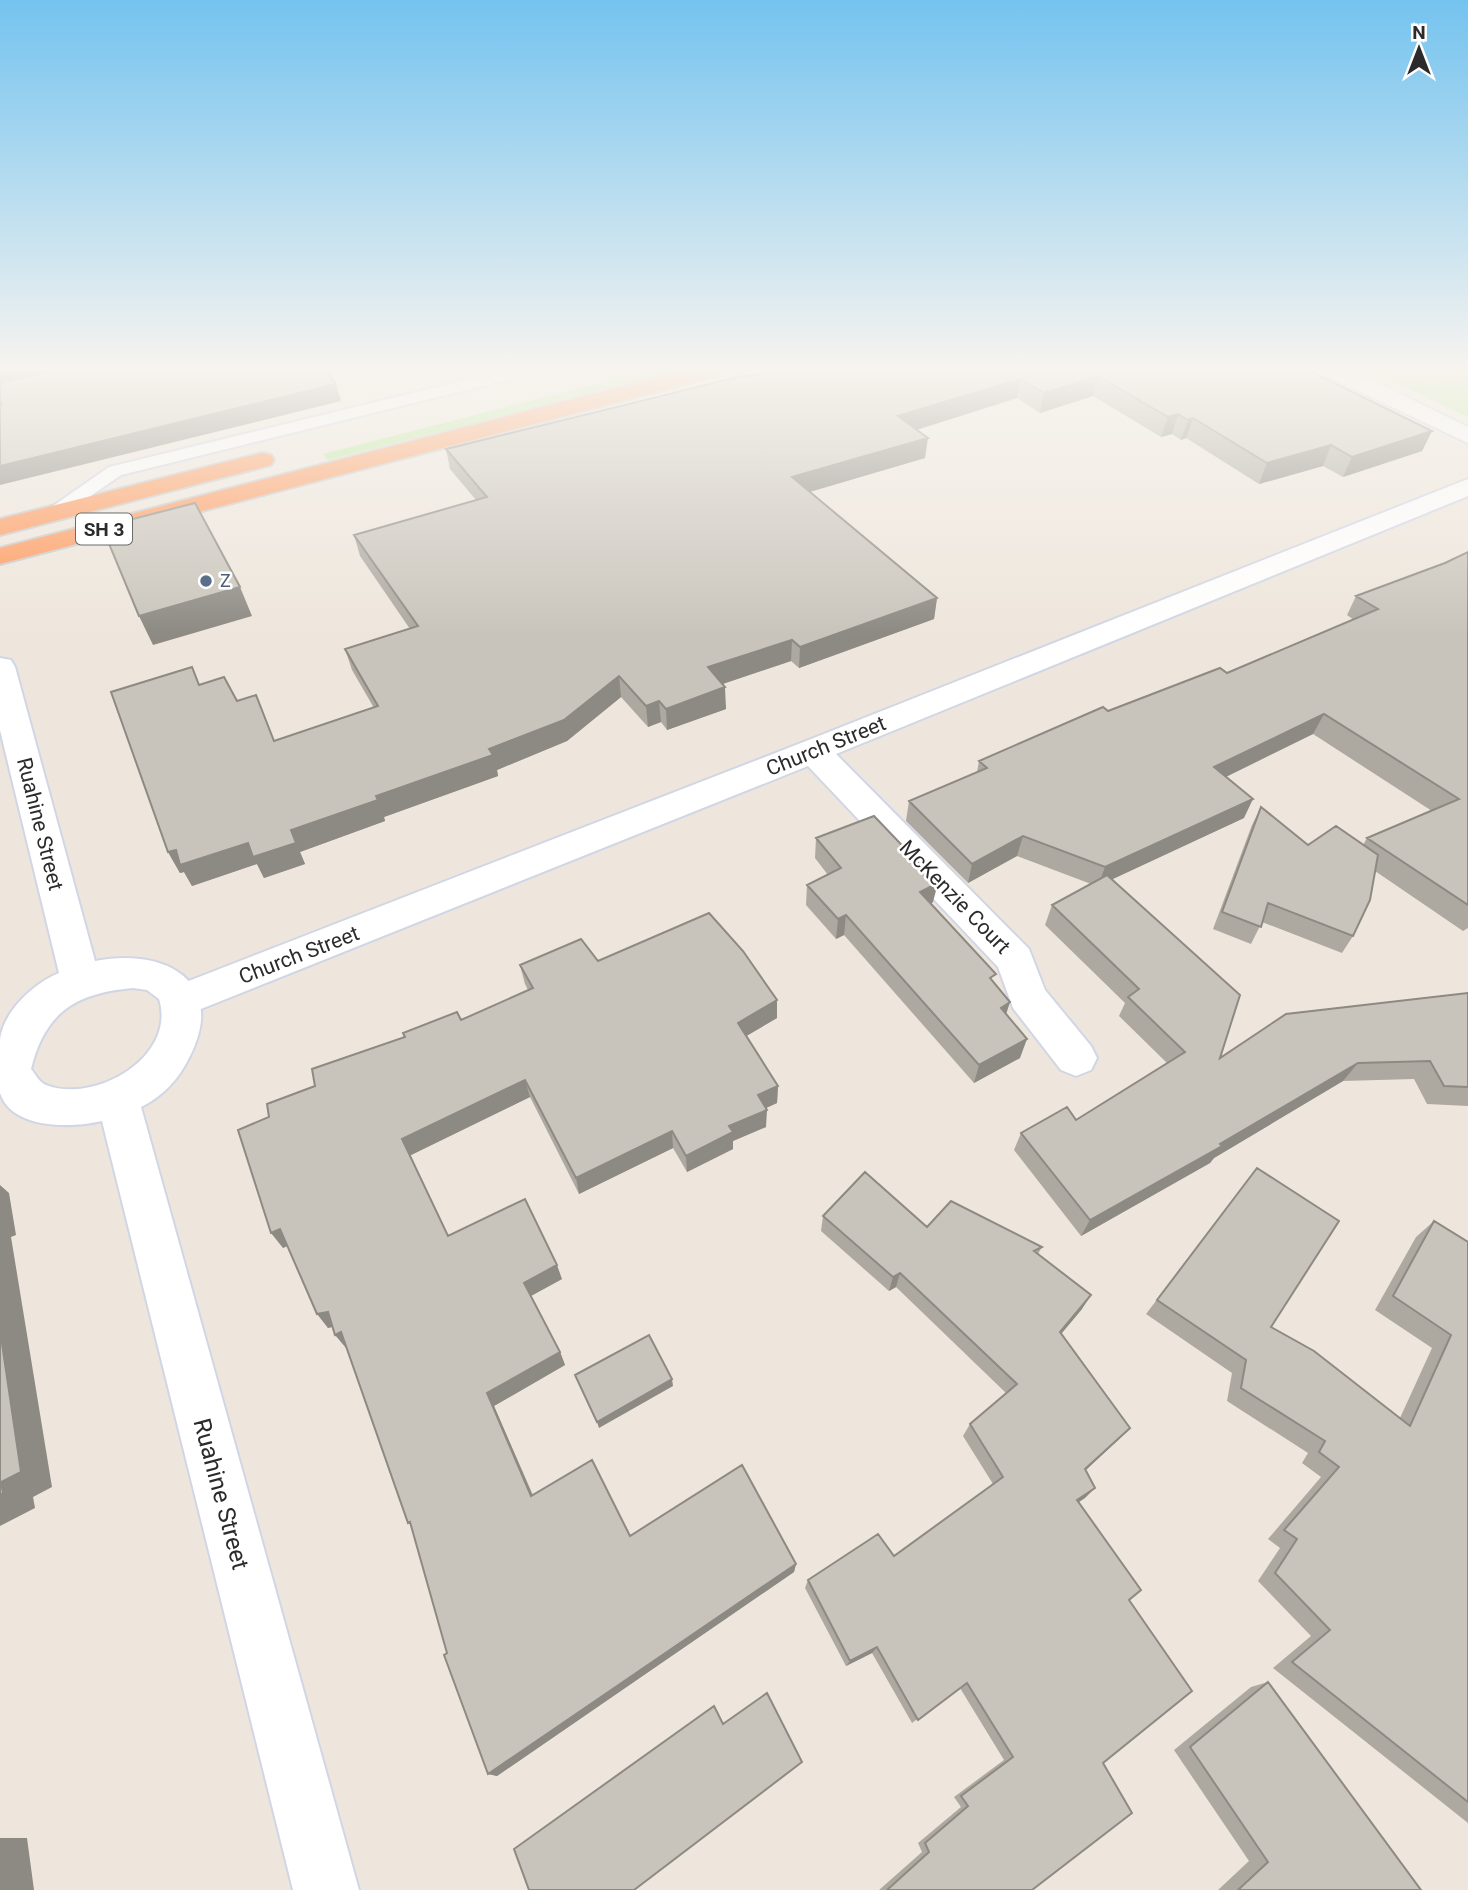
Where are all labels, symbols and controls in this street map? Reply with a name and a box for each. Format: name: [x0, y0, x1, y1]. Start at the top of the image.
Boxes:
north arrow: [1384, 14, 1454, 84]
text: N: [1412, 21, 1426, 44]
road number: SH 3: [76, 514, 132, 544]
place label: Z: [220, 570, 231, 591]
marker: Z: [198, 573, 214, 589]
street label: Church Street: [763, 711, 889, 781]
street label: Ruahine Street: [12, 755, 68, 893]
street label: McKenzie Court: [895, 835, 1015, 959]
street label: Church Street: [235, 921, 363, 989]
street label: Ruahine Street: [187, 1415, 255, 1573]

